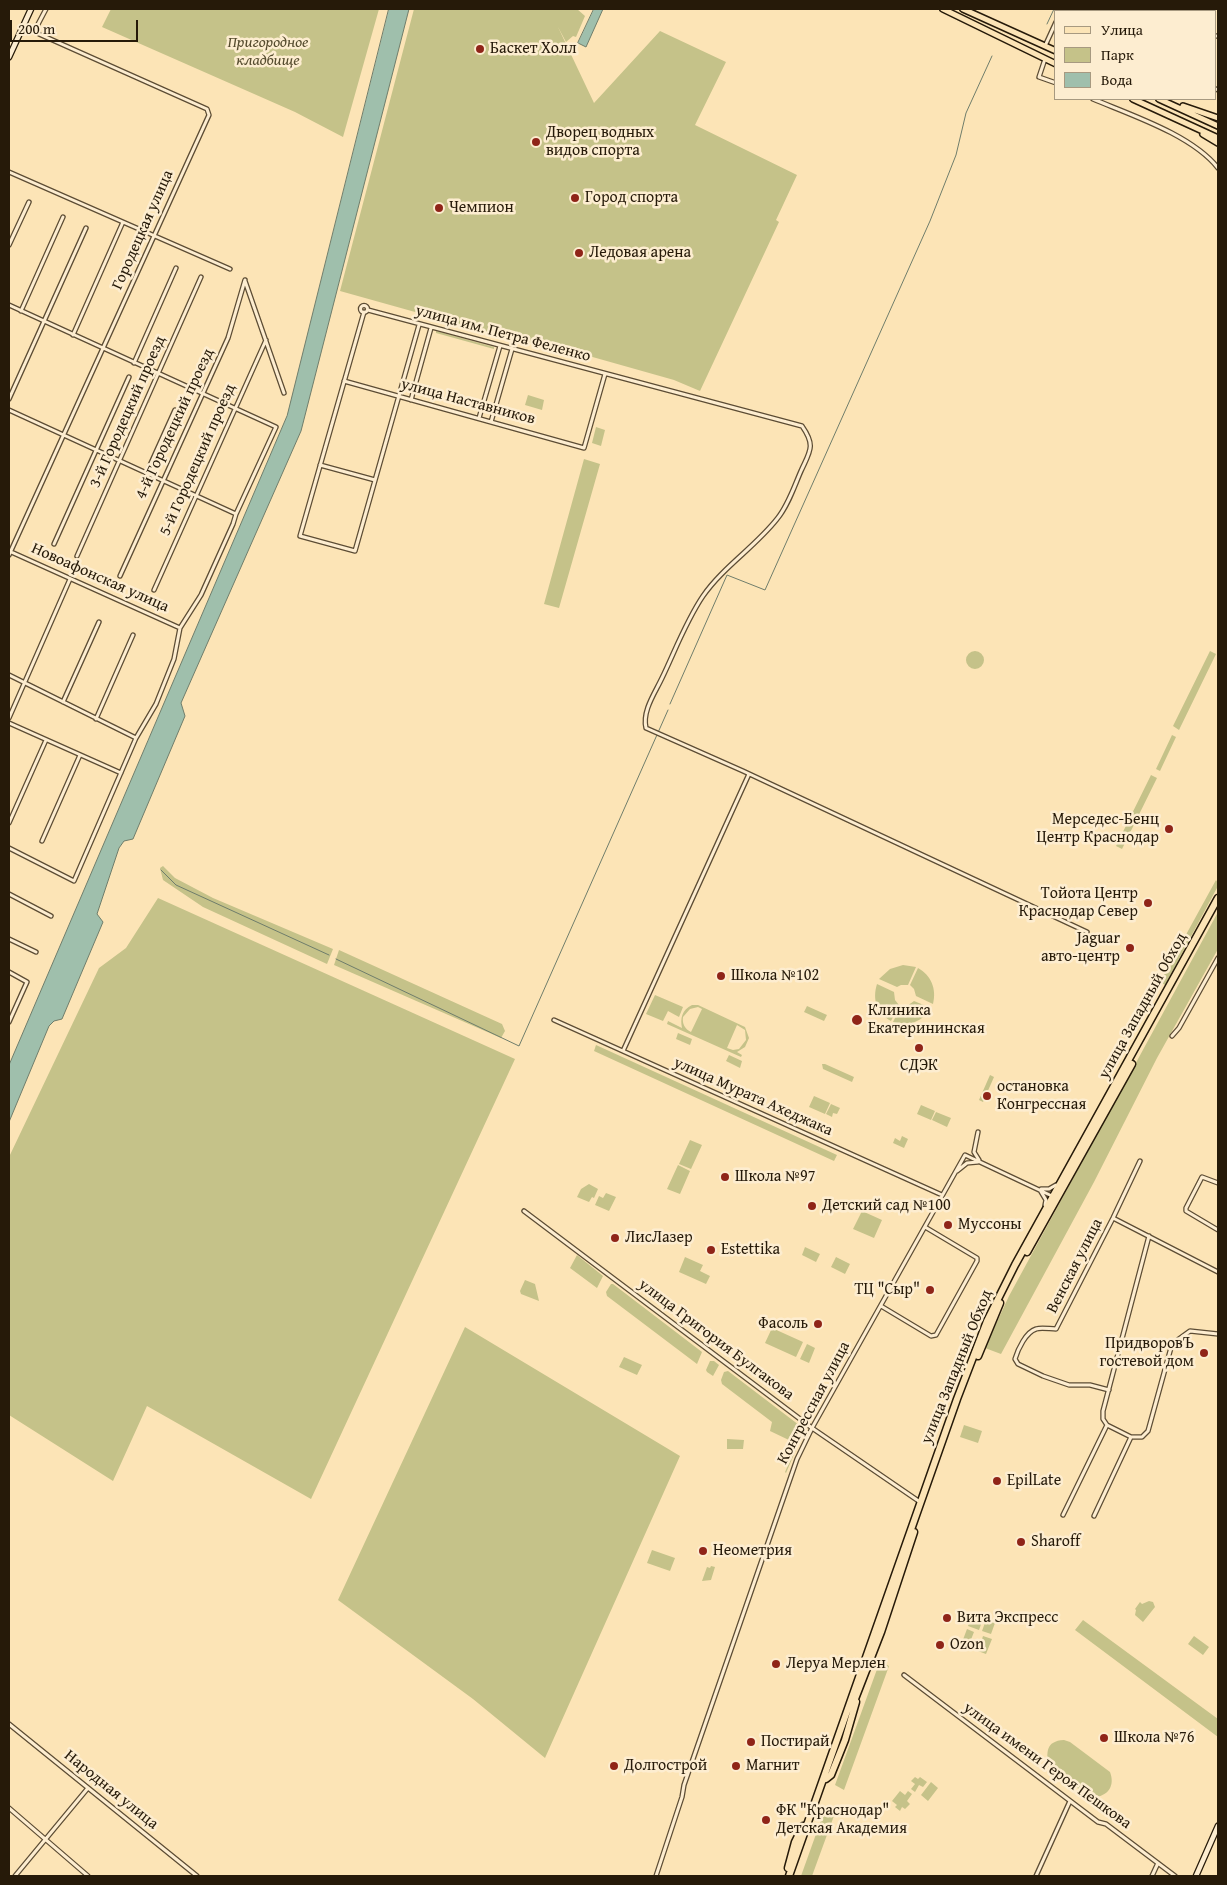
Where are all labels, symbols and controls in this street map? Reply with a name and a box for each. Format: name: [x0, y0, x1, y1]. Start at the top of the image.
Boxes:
scale bar: [12, 10, 140, 42]
legend: [1054, 10, 1217, 100]
text: 200 m: [18, 18, 55, 39]
text: Улица: [1101, 19, 1143, 40]
park label: Пригородное кладбище: [228, 33, 308, 71]
place label: Баскет Холл: [490, 39, 577, 59]
marker: Баскет Холл: [474, 43, 486, 55]
text: Парк: [1101, 44, 1134, 65]
text: Вода: [1101, 69, 1132, 90]
place label: Дворец водных видов спорта: [546, 123, 654, 161]
marker: Дворец водных видов спорта: [530, 136, 542, 148]
street label: Городецкая улица: [108, 167, 178, 293]
place label: Город спорта: [585, 188, 678, 208]
marker: Город спорта: [569, 192, 581, 204]
place label: Чемпион: [449, 198, 514, 218]
marker: Чемпион: [433, 202, 445, 214]
place label: Ледовая арена: [589, 243, 691, 263]
marker: Ледовая арена: [573, 247, 585, 259]
street label: улица им. Петра Феленко: [413, 301, 593, 367]
street label: 3-й Городецкий проезд: [86, 333, 170, 491]
street label: 4-й Городецкий проезд: [132, 346, 218, 502]
street label: улица Наставников: [399, 375, 537, 429]
street label: 5-й Городецкий проезд: [156, 381, 240, 539]
street label: Новоафонская улица: [28, 539, 172, 617]
place label: Мерседес-Бенц Центр Краснодар: [1036, 810, 1159, 848]
marker: Мерседес-Бенц Центр Краснодар: [1163, 823, 1175, 835]
place label: Тойота Центр Краснодар Север: [1019, 884, 1138, 922]
marker: Тойота Центр Краснодар Север: [1142, 897, 1154, 909]
place label: Jaguar авто-центр: [1041, 929, 1120, 967]
street label: улица Западный Обход: [1095, 929, 1191, 1083]
marker: Jaguar авто-центр: [1124, 942, 1136, 954]
place label: Школа №102: [731, 966, 819, 986]
marker: Школа №102: [715, 970, 727, 982]
place label: Клиника Екатерининская: [868, 1001, 985, 1039]
marker: Клиника Екатерининская: [850, 1013, 864, 1027]
marker: СДЭК: [913, 1042, 925, 1054]
street label: улица Мурата Ахеджака: [671, 1053, 835, 1141]
place label: СДЭК: [900, 1056, 938, 1076]
place label: остановка Конгрессная: [997, 1077, 1086, 1115]
marker: остановка Конгрессная: [981, 1090, 993, 1102]
place label: Школа №97: [735, 1167, 815, 1187]
marker: Школа №97: [719, 1171, 731, 1183]
place label: Детский сад №100: [822, 1196, 951, 1216]
marker: Детский сад №100: [806, 1200, 818, 1212]
place label: Муссоны: [958, 1215, 1022, 1235]
street label: Венская улица: [1043, 1215, 1107, 1317]
marker: Муссоны: [942, 1219, 954, 1231]
place label: ЛисЛазер: [625, 1228, 693, 1248]
marker: ЛисЛазер: [609, 1232, 621, 1244]
place label: Estettika: [721, 1240, 780, 1260]
marker: Estettika: [705, 1244, 717, 1256]
street label: улица Григория Булгакова: [634, 1275, 798, 1405]
place label: ТЦ "Сыр": [855, 1280, 920, 1300]
marker: ТЦ "Сыр": [924, 1284, 936, 1296]
street label: улица Западный Обход: [917, 1287, 997, 1447]
place label: Фасоль: [758, 1314, 808, 1334]
marker: Фасоль: [812, 1318, 824, 1330]
place label: ПридворовЪ гостевой дом: [1099, 1334, 1194, 1372]
street label: Конгрессная улица: [774, 1338, 854, 1468]
marker: ПридворовЪ гостевой дом: [1198, 1347, 1210, 1359]
place label: EpilLate: [1007, 1471, 1061, 1491]
marker: EpilLate: [991, 1475, 1003, 1487]
place label: Sharoff: [1031, 1532, 1080, 1552]
marker: Sharoff: [1015, 1536, 1027, 1548]
place label: Неометрия: [713, 1541, 792, 1561]
marker: Неометрия: [697, 1545, 709, 1557]
place label: Вита Экспресс: [957, 1608, 1058, 1628]
marker: Вита Экспресс: [941, 1612, 953, 1624]
place label: Ozon: [950, 1635, 984, 1655]
marker: Ozon: [934, 1639, 946, 1651]
place label: Леруа Мерлен: [786, 1654, 886, 1674]
marker: Леруа Мерлен: [770, 1658, 782, 1670]
street label: улица имени Героя Пешкова: [959, 1699, 1135, 1833]
place label: Школа №76: [1114, 1728, 1194, 1748]
place label: Постирай: [761, 1732, 830, 1752]
marker: Школа №76: [1098, 1732, 1110, 1744]
marker: Постирай: [745, 1736, 757, 1748]
street label: Народная улица: [60, 1746, 162, 1834]
place label: Долгострой: [624, 1756, 707, 1776]
place label: Магнит: [746, 1756, 799, 1776]
marker: Долгострой: [608, 1760, 620, 1772]
marker: Магнит: [730, 1760, 742, 1772]
place label: ФК "Краснодар" Детская Академия: [776, 1801, 907, 1839]
marker: ФК "Краснодар" Детская Академия: [760, 1814, 772, 1826]

